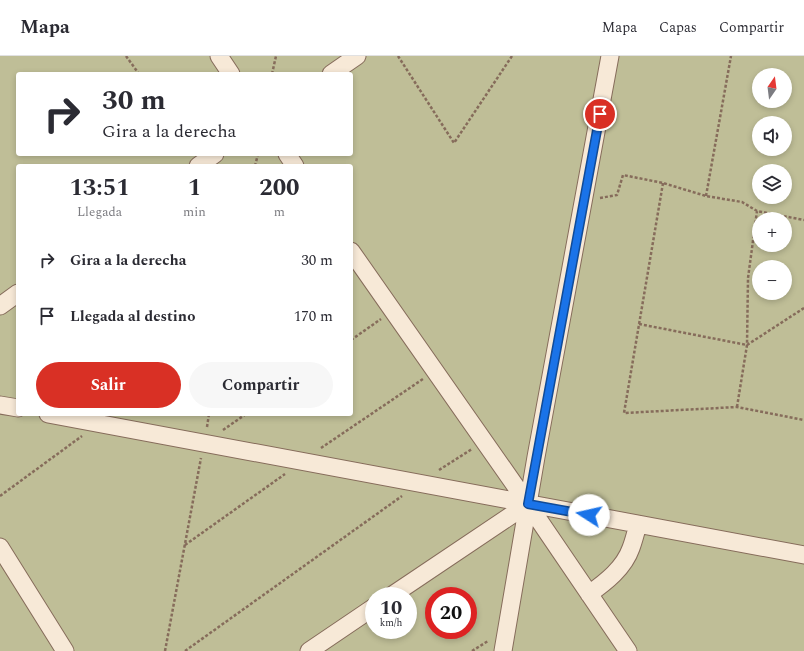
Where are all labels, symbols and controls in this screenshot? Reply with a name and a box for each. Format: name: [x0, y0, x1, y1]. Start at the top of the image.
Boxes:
text: Mapa: [20, 13, 70, 42]
text: Mapa: [602, 17, 637, 38]
text: Capas: [659, 17, 697, 38]
text: Compartir: [719, 17, 784, 38]
north arrow: [752, 68, 792, 108]
map controls: [752, 68, 792, 300]
text: 30 m: [102, 79, 166, 122]
icon: right: [36, 88, 88, 140]
pin: [583, 97, 617, 131]
icon: arrive: [589, 103, 611, 125]
button: sound: [752, 116, 792, 156]
text: Gira a la derecha: [102, 118, 236, 145]
button: layers: [752, 164, 792, 204]
text: 13:51: [69, 170, 130, 206]
text: 1: [188, 170, 201, 206]
text: 200: [259, 170, 300, 206]
text: Llegada: [77, 202, 122, 222]
text: min: [183, 202, 206, 222]
text: m: [274, 202, 285, 222]
button: +: [752, 212, 792, 252]
icon: right: [36, 249, 58, 271]
text: Gira a la derecha: [70, 249, 186, 272]
text: 30 m: [301, 249, 333, 272]
button: −: [752, 260, 792, 300]
icon: arrive: [36, 305, 58, 327]
text: Llegada al destino: [70, 305, 195, 328]
text: 170 m: [294, 305, 333, 328]
button: Salir: [36, 362, 181, 408]
button: Compartir: [189, 362, 333, 408]
position arrow: [568, 494, 610, 536]
speed limit sign: 20: [425, 587, 477, 639]
text: 10: [380, 593, 402, 623]
text: km/h: [380, 615, 402, 631]

